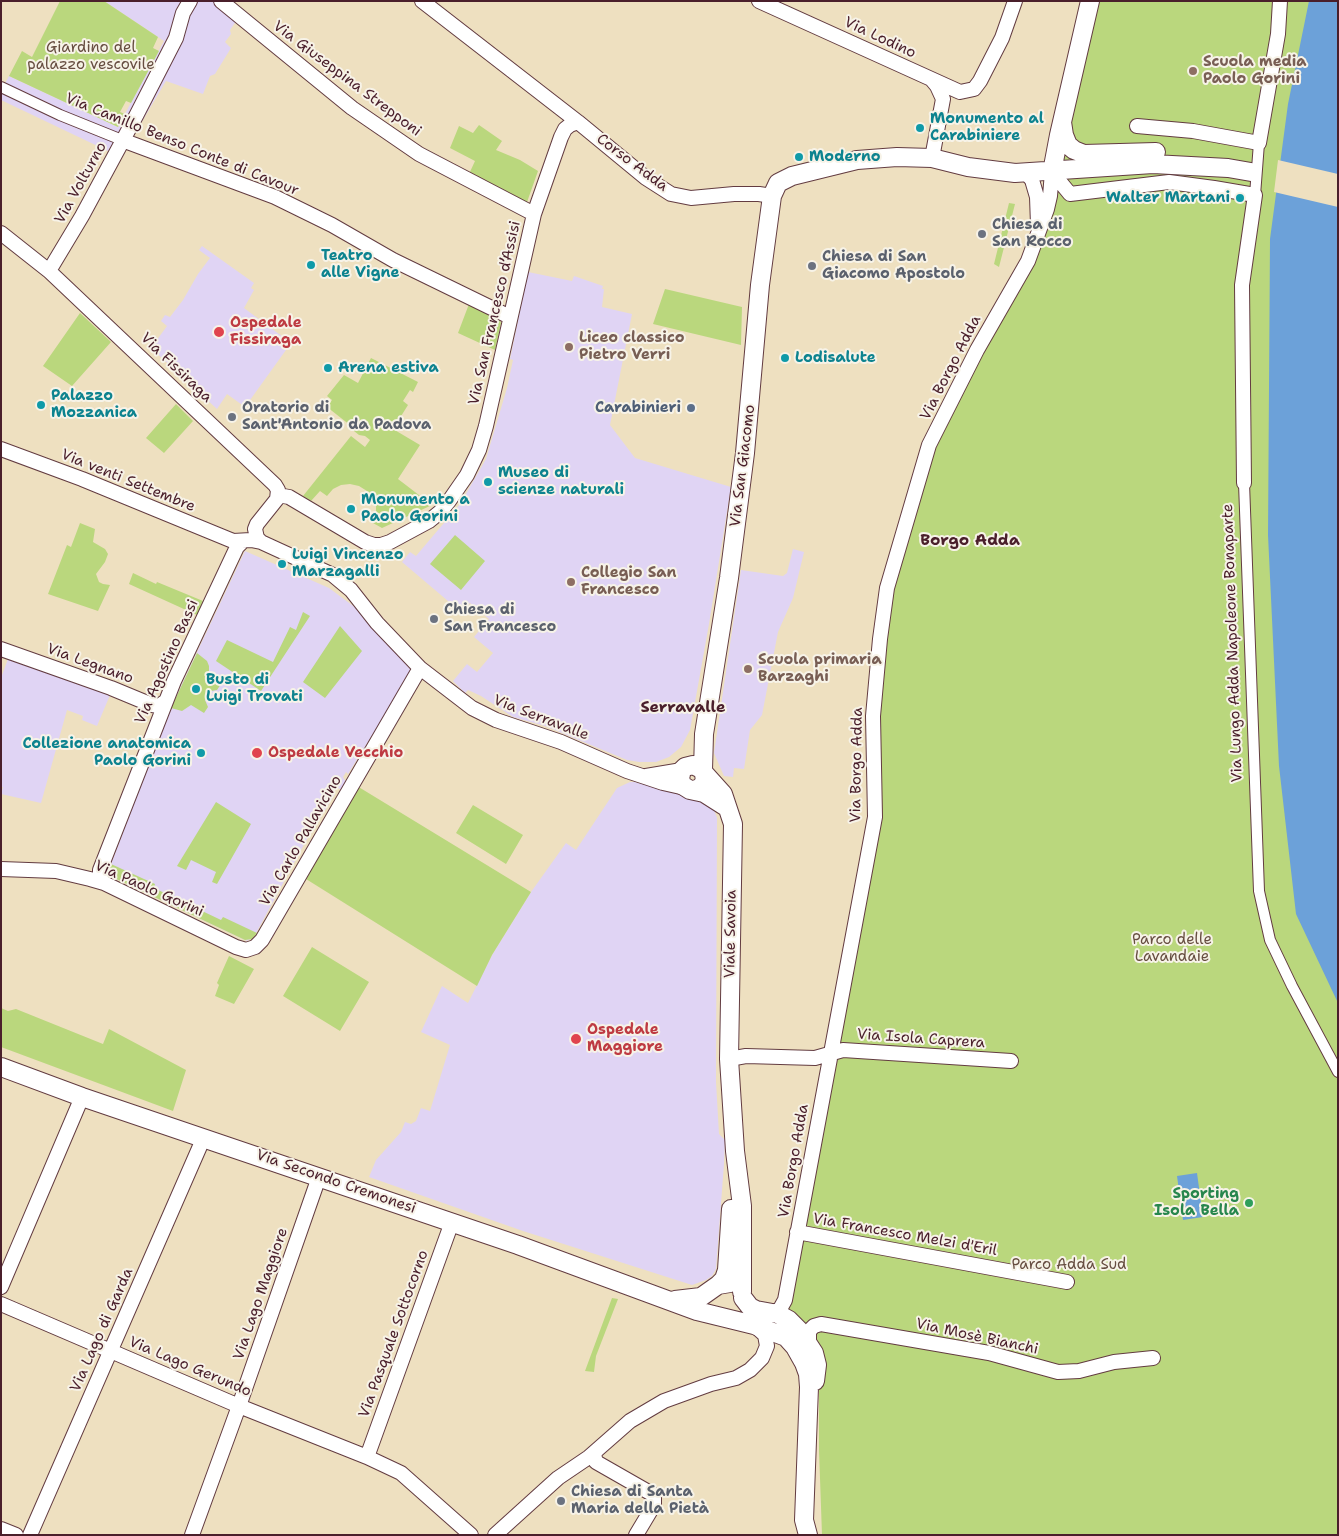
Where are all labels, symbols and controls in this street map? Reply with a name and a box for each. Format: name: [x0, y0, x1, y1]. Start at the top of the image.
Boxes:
street label: Via Lodino: [841, 14, 919, 62]
street label: Via Giuseppina Strepponi: [269, 17, 425, 141]
park label: Giardino del palazzo vescovile: [27, 39, 155, 74]
place label: Scuola media Paolo Gorini: [1203, 53, 1307, 88]
marker: Scuola media Paolo Gorini: [1187, 65, 1199, 77]
street label: Via Camillo Benso Conte di Cavour: [63, 90, 301, 200]
place label: Monumento al Carabiniere: [930, 110, 1044, 145]
marker: Monumento al Carabiniere: [914, 122, 926, 134]
street label: Corso Adda: [593, 130, 671, 196]
street label: Via Volturno: [51, 139, 111, 227]
place label: Moderno: [809, 148, 881, 166]
marker: Moderno: [793, 151, 805, 163]
place label: Walter Martani: [1106, 189, 1230, 207]
marker: Walter Martani: [1234, 192, 1246, 204]
place label: Chiesa di San Rocco: [992, 216, 1072, 251]
street label: Via San Francesco d’Assisi: [465, 219, 525, 407]
marker: Chiesa di San Rocco: [976, 228, 988, 240]
place label: Teatro alle Vigne: [321, 247, 399, 282]
place label: Chiesa di San Giacomo Apostolo: [822, 248, 965, 283]
marker: Teatro alle Vigne: [305, 259, 317, 271]
marker: Chiesa di San Giacomo Apostolo: [806, 260, 818, 272]
street label: Via Borgo Adda: [917, 313, 985, 423]
place label: Ospedale Fissiraga: [230, 314, 302, 349]
marker: Ospedale Fissiraga: [212, 325, 226, 339]
street label: Via Fissiraga: [136, 329, 216, 407]
place label: Liceo classico Pietro Verri: [579, 329, 684, 364]
marker: Liceo classico Pietro Verri: [563, 341, 575, 353]
place label: Lodisalute: [795, 349, 876, 367]
marker: Lodisalute: [779, 352, 791, 364]
place label: Arena estiva: [338, 359, 439, 377]
marker: Arena estiva: [322, 362, 334, 374]
place label: Palazzo Mozzanica: [51, 387, 137, 422]
marker: Palazzo Mozzanica: [35, 399, 47, 411]
place label: Oratorio di Sant'Antonio da Padova: [242, 399, 431, 434]
place label: Carabinieri: [595, 399, 681, 417]
marker: Carabinieri: [685, 402, 697, 414]
street label: Via San Giacomo: [727, 404, 759, 528]
marker: Oratorio di Sant'Antonio da Padova: [226, 411, 238, 423]
street label: Via venti Settembre: [58, 446, 198, 516]
place label: Museo di scienze naturali: [498, 464, 624, 499]
marker: Museo di scienze naturali: [482, 476, 494, 488]
place label: Monumento a Paolo Gorini: [361, 491, 470, 526]
marker: Monumento a Paolo Gorini: [345, 503, 357, 515]
street label: Via Lungo Adda Napoleone Bonaparte: [1219, 503, 1247, 783]
district label: Borgo Adda: [920, 531, 1020, 551]
place label: Luigi Vincenzo Marzagalli: [292, 546, 403, 581]
marker: Luigi Vincenzo Marzagalli: [276, 558, 288, 570]
place label: Collegio San Francesco: [581, 564, 677, 599]
marker: Collegio San Francesco: [565, 576, 577, 588]
street label: Via Agostino Bassi: [131, 597, 203, 727]
place label: Chiesa di San Francesco: [444, 601, 556, 636]
marker: Chiesa di San Francesco: [428, 613, 440, 625]
street label: Via Legnano: [44, 640, 136, 688]
place label: Scuola primaria Barzaghi: [758, 651, 882, 686]
marker: Scuola primaria Barzaghi: [742, 663, 754, 675]
place label: Busto di Luigi Trovati: [206, 671, 303, 706]
marker: Busto di Luigi Trovati: [190, 683, 202, 695]
street label: Via Serravalle: [491, 692, 591, 744]
district label: Serravalle: [640, 698, 726, 718]
street label: Via Borgo Adda: [847, 707, 867, 823]
place label: Collezione anatomica Paolo Gorini: [22, 735, 191, 770]
place label: Ospedale Vecchio: [268, 744, 403, 762]
marker: Ospedale Vecchio: [250, 746, 264, 760]
marker: Collezione anatomica Paolo Gorini: [195, 747, 207, 759]
street label: Via Carlo Pallavicino: [256, 772, 346, 910]
street label: Via Paolo Gorini: [92, 857, 206, 921]
street label: Viale Savoia: [721, 890, 741, 978]
park label: Parco delle Lavandaie: [1132, 931, 1212, 966]
place label: Ospedale Maggiore: [587, 1021, 663, 1056]
street label: Via Isola Caprera: [856, 1026, 986, 1052]
marker: Ospedale Maggiore: [569, 1032, 583, 1046]
street label: Via Borgo Adda: [775, 1103, 813, 1219]
street label: Via Secondo Cremonesi: [254, 1146, 418, 1218]
place label: Sporting Isola Bella: [1154, 1185, 1239, 1220]
marker: Sporting Isola Bella: [1243, 1197, 1255, 1209]
street label: Via Francesco Melzi d'Eril: [811, 1210, 999, 1260]
street label: Via Lago Maggiore: [230, 1226, 292, 1362]
street label: Via Pasquale Sottocorno: [355, 1248, 433, 1420]
park label: Parco Adda Sud: [1011, 1256, 1127, 1274]
street label: Via Lago di Garda: [67, 1265, 137, 1395]
street label: Via Mosè Bianchi: [914, 1315, 1040, 1359]
street label: Via Lago Gerundo: [126, 1333, 254, 1401]
place label: Chiesa di Santa Maria della Pietà: [571, 1483, 709, 1518]
marker: Chiesa di Santa Maria della Pietà: [555, 1495, 567, 1507]

